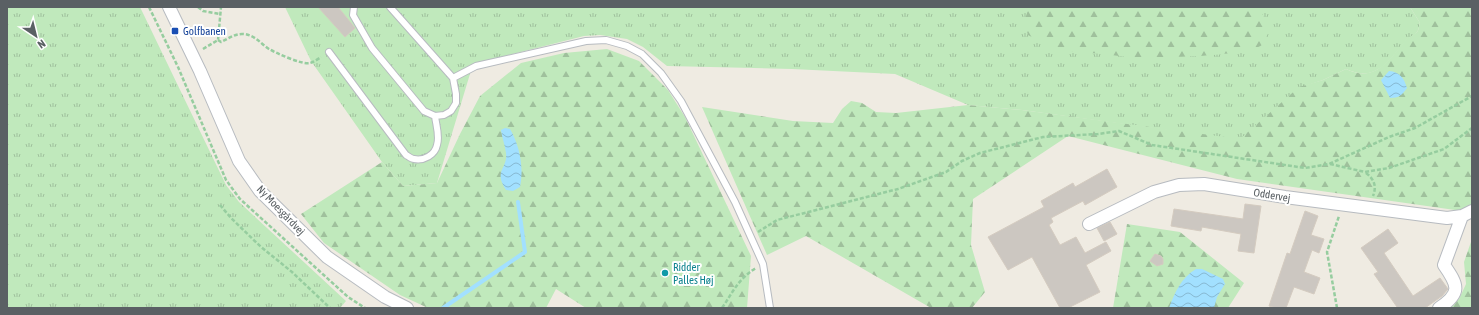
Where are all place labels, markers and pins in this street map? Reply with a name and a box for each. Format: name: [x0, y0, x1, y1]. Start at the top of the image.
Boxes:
place label: Golfbanen: [183, 25, 226, 37]
marker: Golfbanen: [170, 26, 180, 36]
place label: Ridder Palles Høj: [673, 261, 713, 286]
marker: Ridder Palles Høj: [660, 268, 670, 278]

